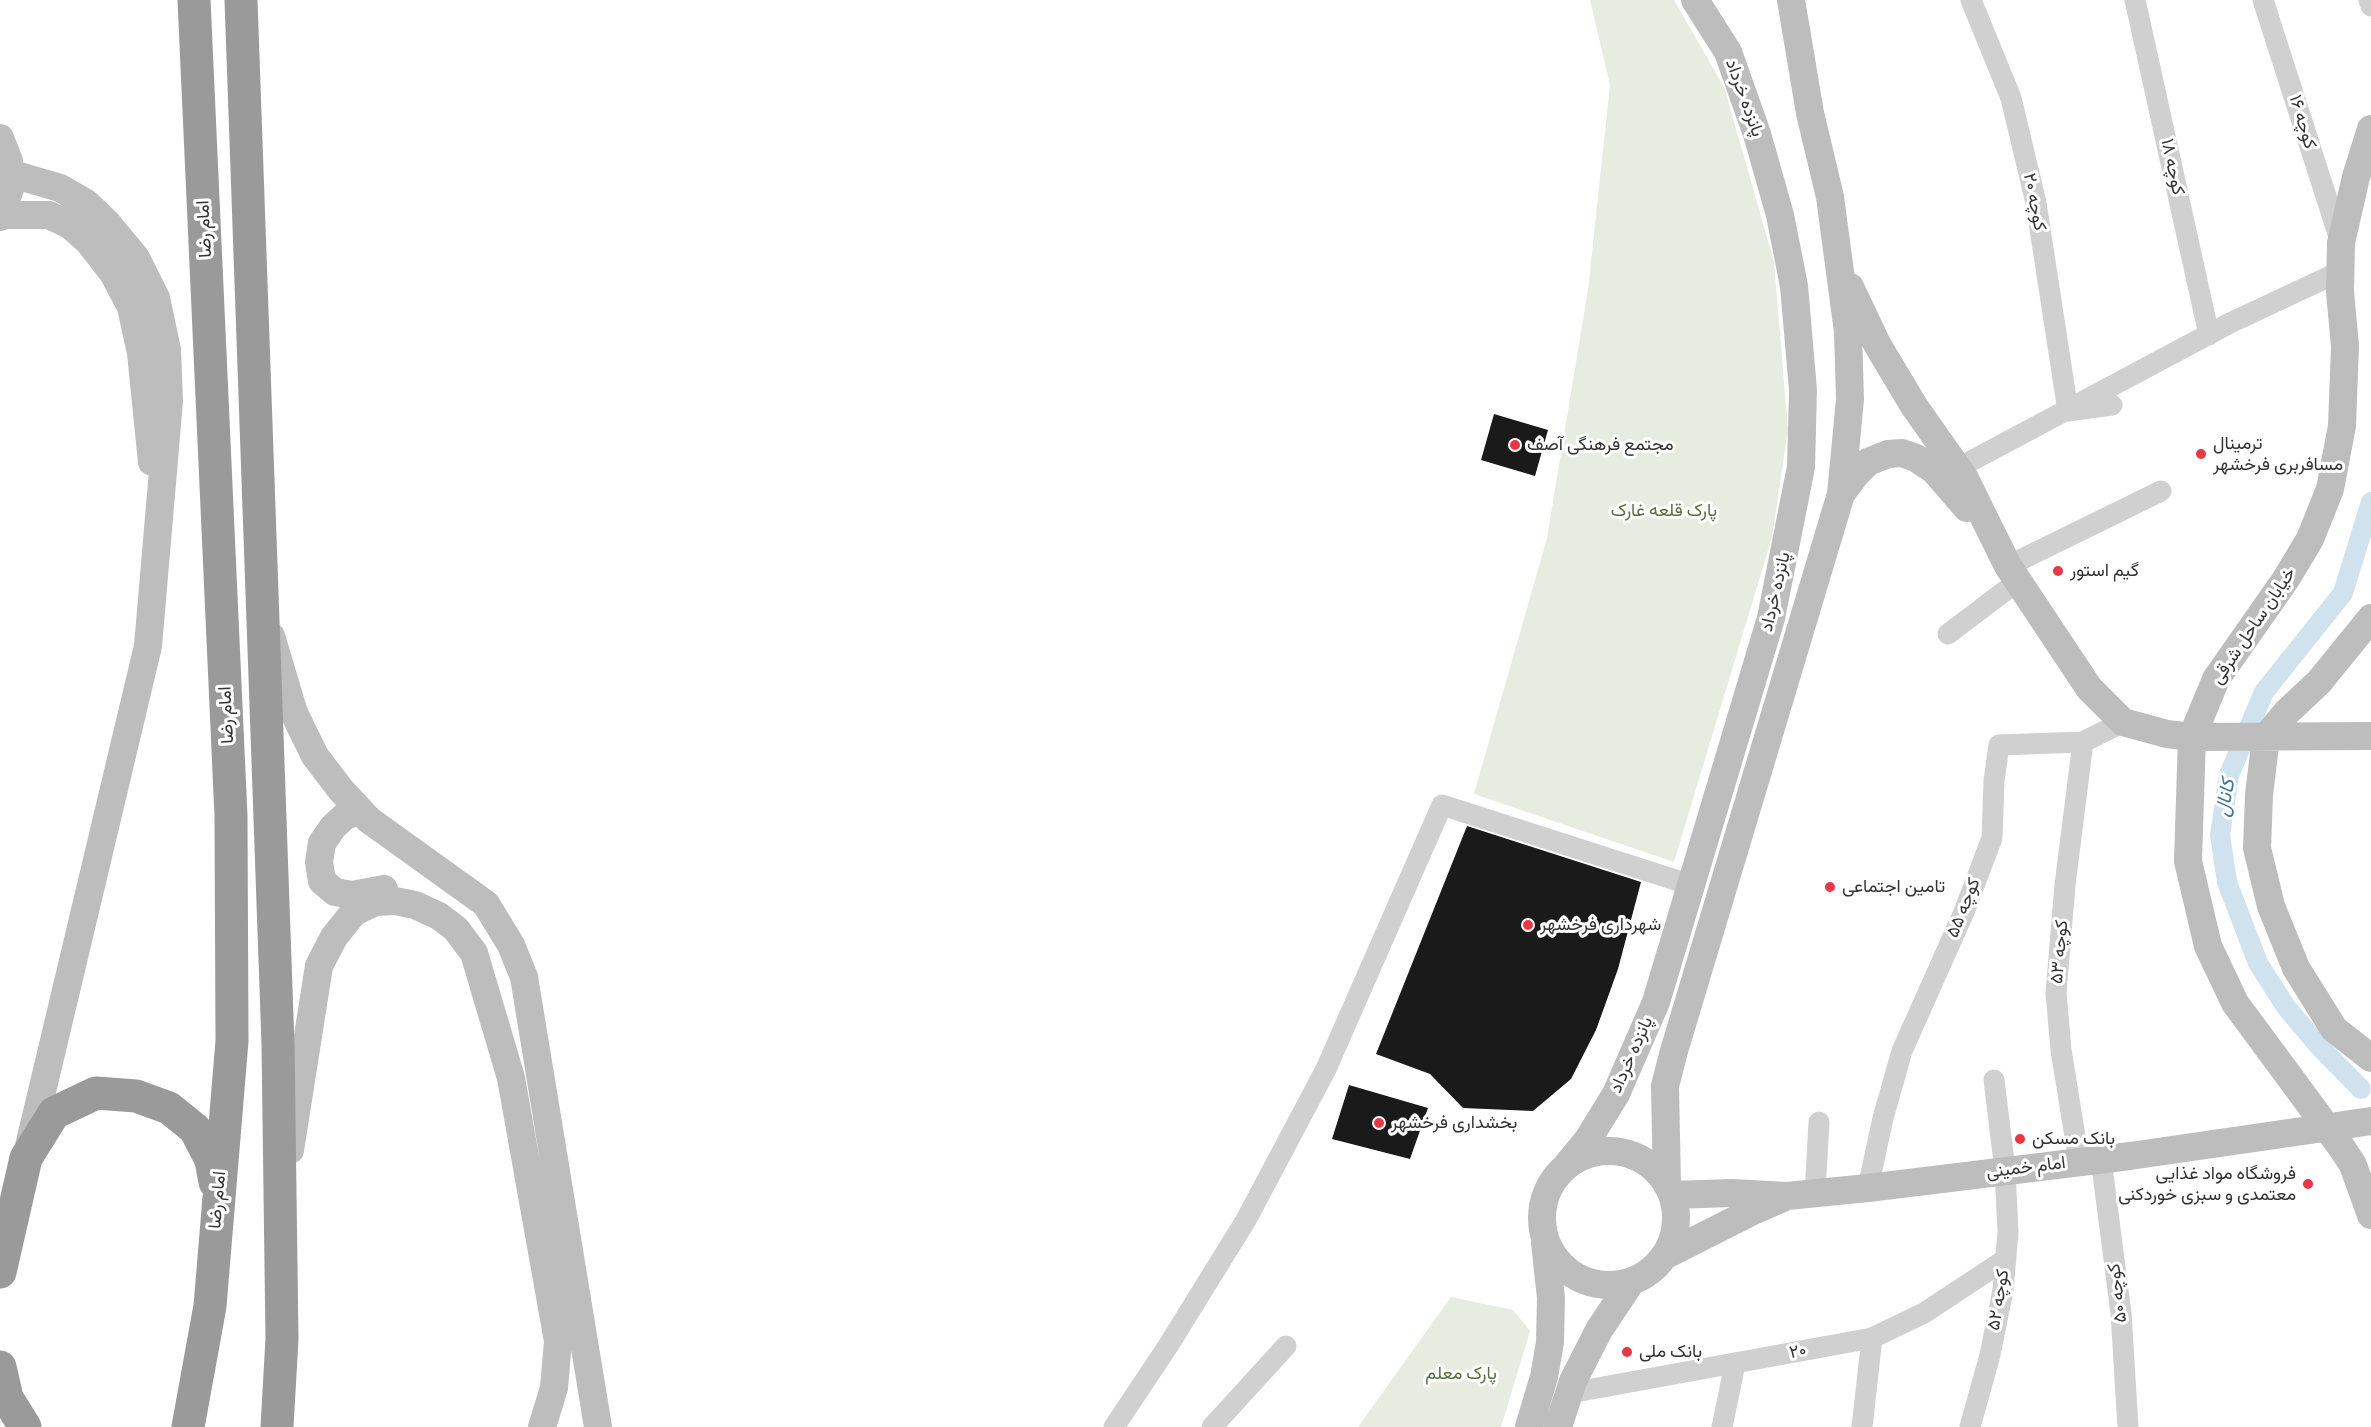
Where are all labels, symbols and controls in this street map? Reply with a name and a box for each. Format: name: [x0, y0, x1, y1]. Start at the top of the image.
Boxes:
street label: پانزده خرداد: [1720, 56, 1768, 140]
street label: کوچه ۱۶: [2284, 92, 2320, 152]
street label: کوچه ۱۸: [2155, 137, 2189, 197]
street label: کوچه ۲۰: [2018, 171, 2050, 233]
street label: امام رضا: [193, 200, 217, 258]
place label: ترمینال مسافربری فرخشهر: [2213, 433, 2343, 476]
place label: مجتمع فرهنگی آصف: [1527, 434, 1674, 456]
marker: مجتمع فرهنگی آصف: [1508, 438, 1522, 452]
marker: ترمینال مسافربری فرخشهر: [2194, 447, 2208, 461]
park label: پارک قلعه غارک: [1611, 500, 1717, 522]
street label: پانزده خرداد: [1756, 550, 1796, 634]
place label: گیم استور: [2070, 560, 2139, 582]
street label: خیابان ساحل شرقی: [2207, 563, 2301, 689]
marker: گیم استور: [2051, 564, 2065, 578]
street label: امام رضا: [215, 686, 239, 744]
water label: کانال: [2211, 777, 2241, 819]
street label: کوچه ۵۵: [1942, 875, 1986, 941]
place label: تامین اجتماعی: [1842, 876, 1945, 898]
marker: تامین اجتماعی: [1823, 880, 1837, 894]
place label: شهرداری فرخشهر: [1540, 914, 1661, 936]
marker: شهرداری فرخشهر: [1521, 918, 1535, 932]
street label: کوچه ۵۳: [2046, 919, 2074, 985]
street label: پانزده خرداد: [1606, 1014, 1658, 1096]
place label: بخشداری فرخشهر: [1391, 1112, 1517, 1134]
marker: بخشداری فرخشهر: [1372, 1116, 1386, 1130]
place label: بانک مسکن: [2032, 1128, 2115, 1150]
marker: بانک مسکن: [2013, 1132, 2027, 1146]
street label: امام خمینی: [1985, 1152, 2067, 1184]
place label: فروشگاه مواد غذایی معتمدی و سبزی خوردکنی: [2118, 1163, 2296, 1206]
street label: امام رضا: [205, 1170, 231, 1230]
marker: فروشگاه مواد غذایی معتمدی و سبزی خوردکنی: [2301, 1177, 2315, 1191]
street label: کوچه ۵۰: [2104, 1262, 2132, 1324]
street label: کوچه ۵۲: [1984, 1268, 2014, 1332]
street label: ۲۰: [1788, 1340, 1808, 1364]
place label: بانک ملی: [1639, 1341, 1702, 1363]
marker: بانک ملی: [1620, 1345, 1634, 1359]
park label: پارک معلم: [1425, 1363, 1497, 1385]

